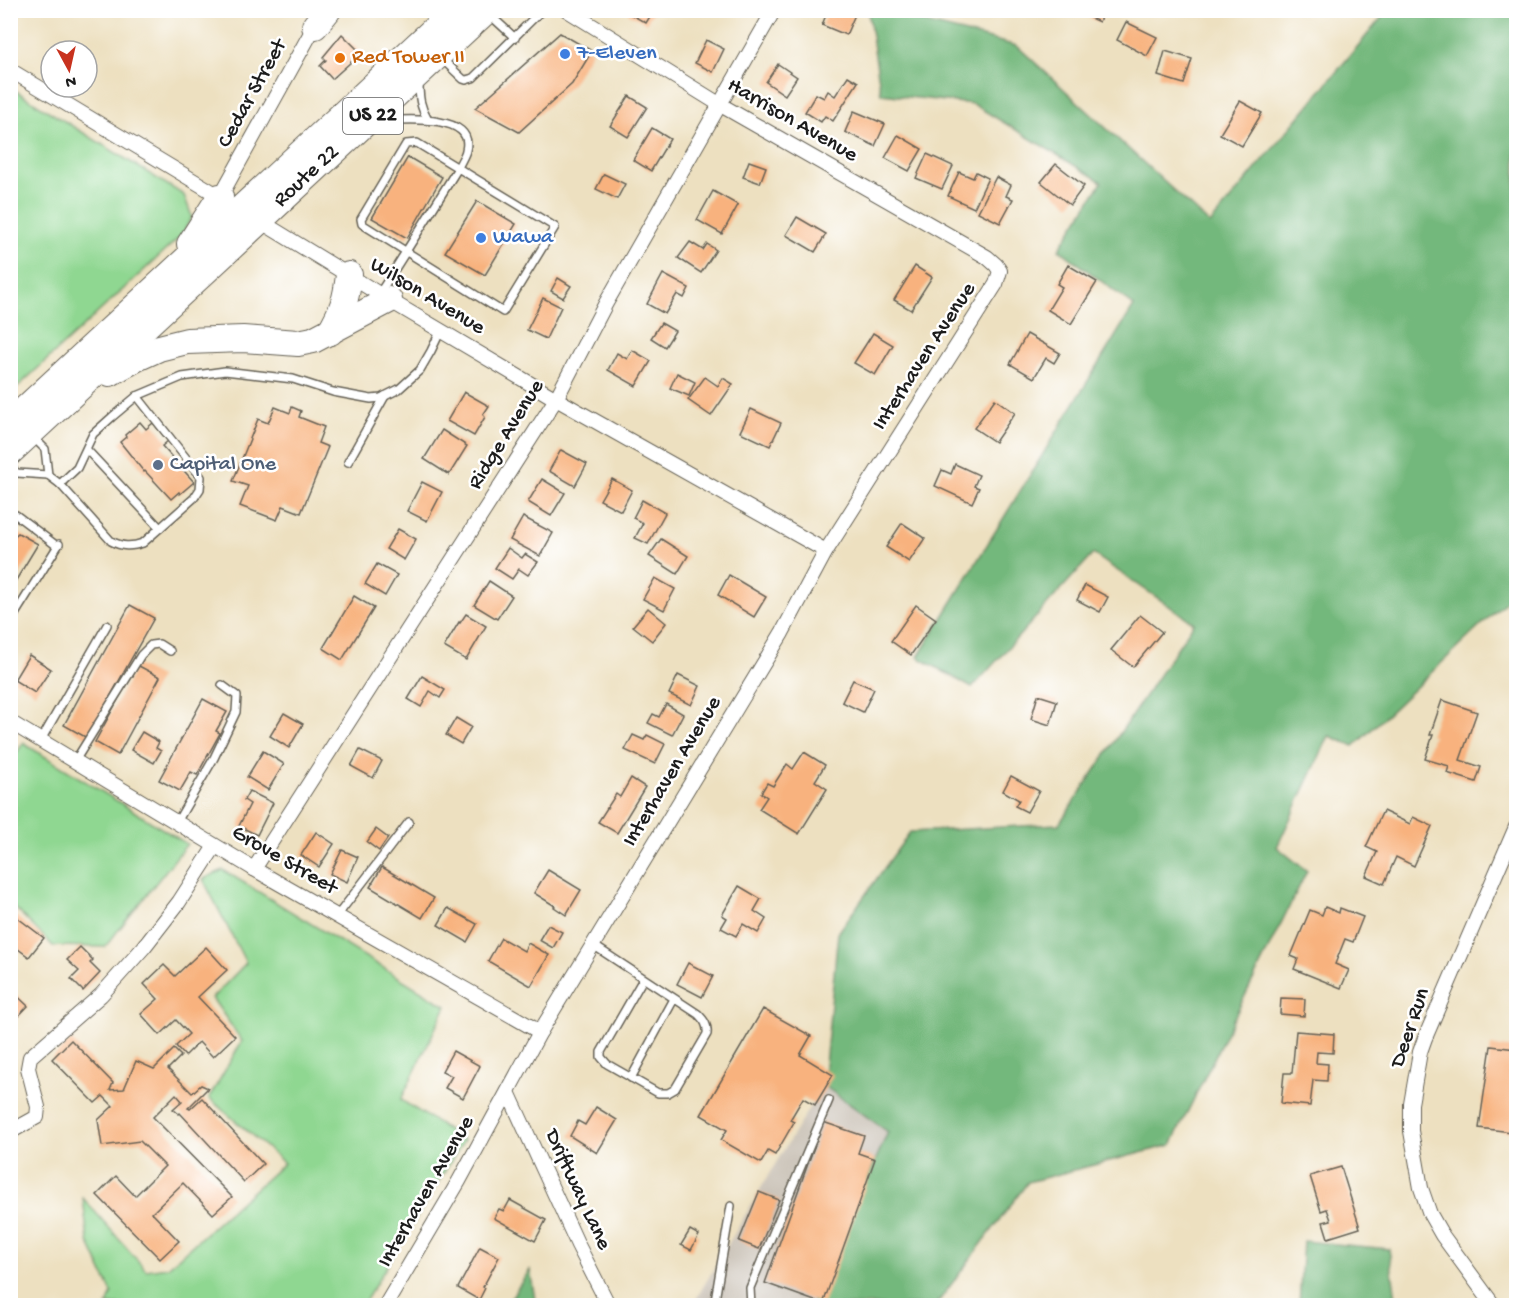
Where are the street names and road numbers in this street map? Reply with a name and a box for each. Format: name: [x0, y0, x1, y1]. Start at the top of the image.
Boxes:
street label: Cedar Street: [213, 33, 294, 153]
street label: Harrison Avenue: [722, 73, 862, 169]
road number: US 22: [343, 98, 403, 134]
street label: Route 22: [269, 140, 346, 214]
street label: Wilson Avenue: [365, 252, 490, 342]
street label: Interhaven Avenue: [868, 278, 983, 436]
street label: Ridge Avenue: [463, 375, 551, 495]
street label: Interhaven Avenue: [618, 692, 728, 852]
street label: Grove Street: [226, 820, 343, 903]
street label: Deer Run: [1385, 984, 1437, 1073]
street label: Interhaven Avenue: [373, 1111, 481, 1272]
street label: Driftway Lane: [537, 1124, 617, 1255]

